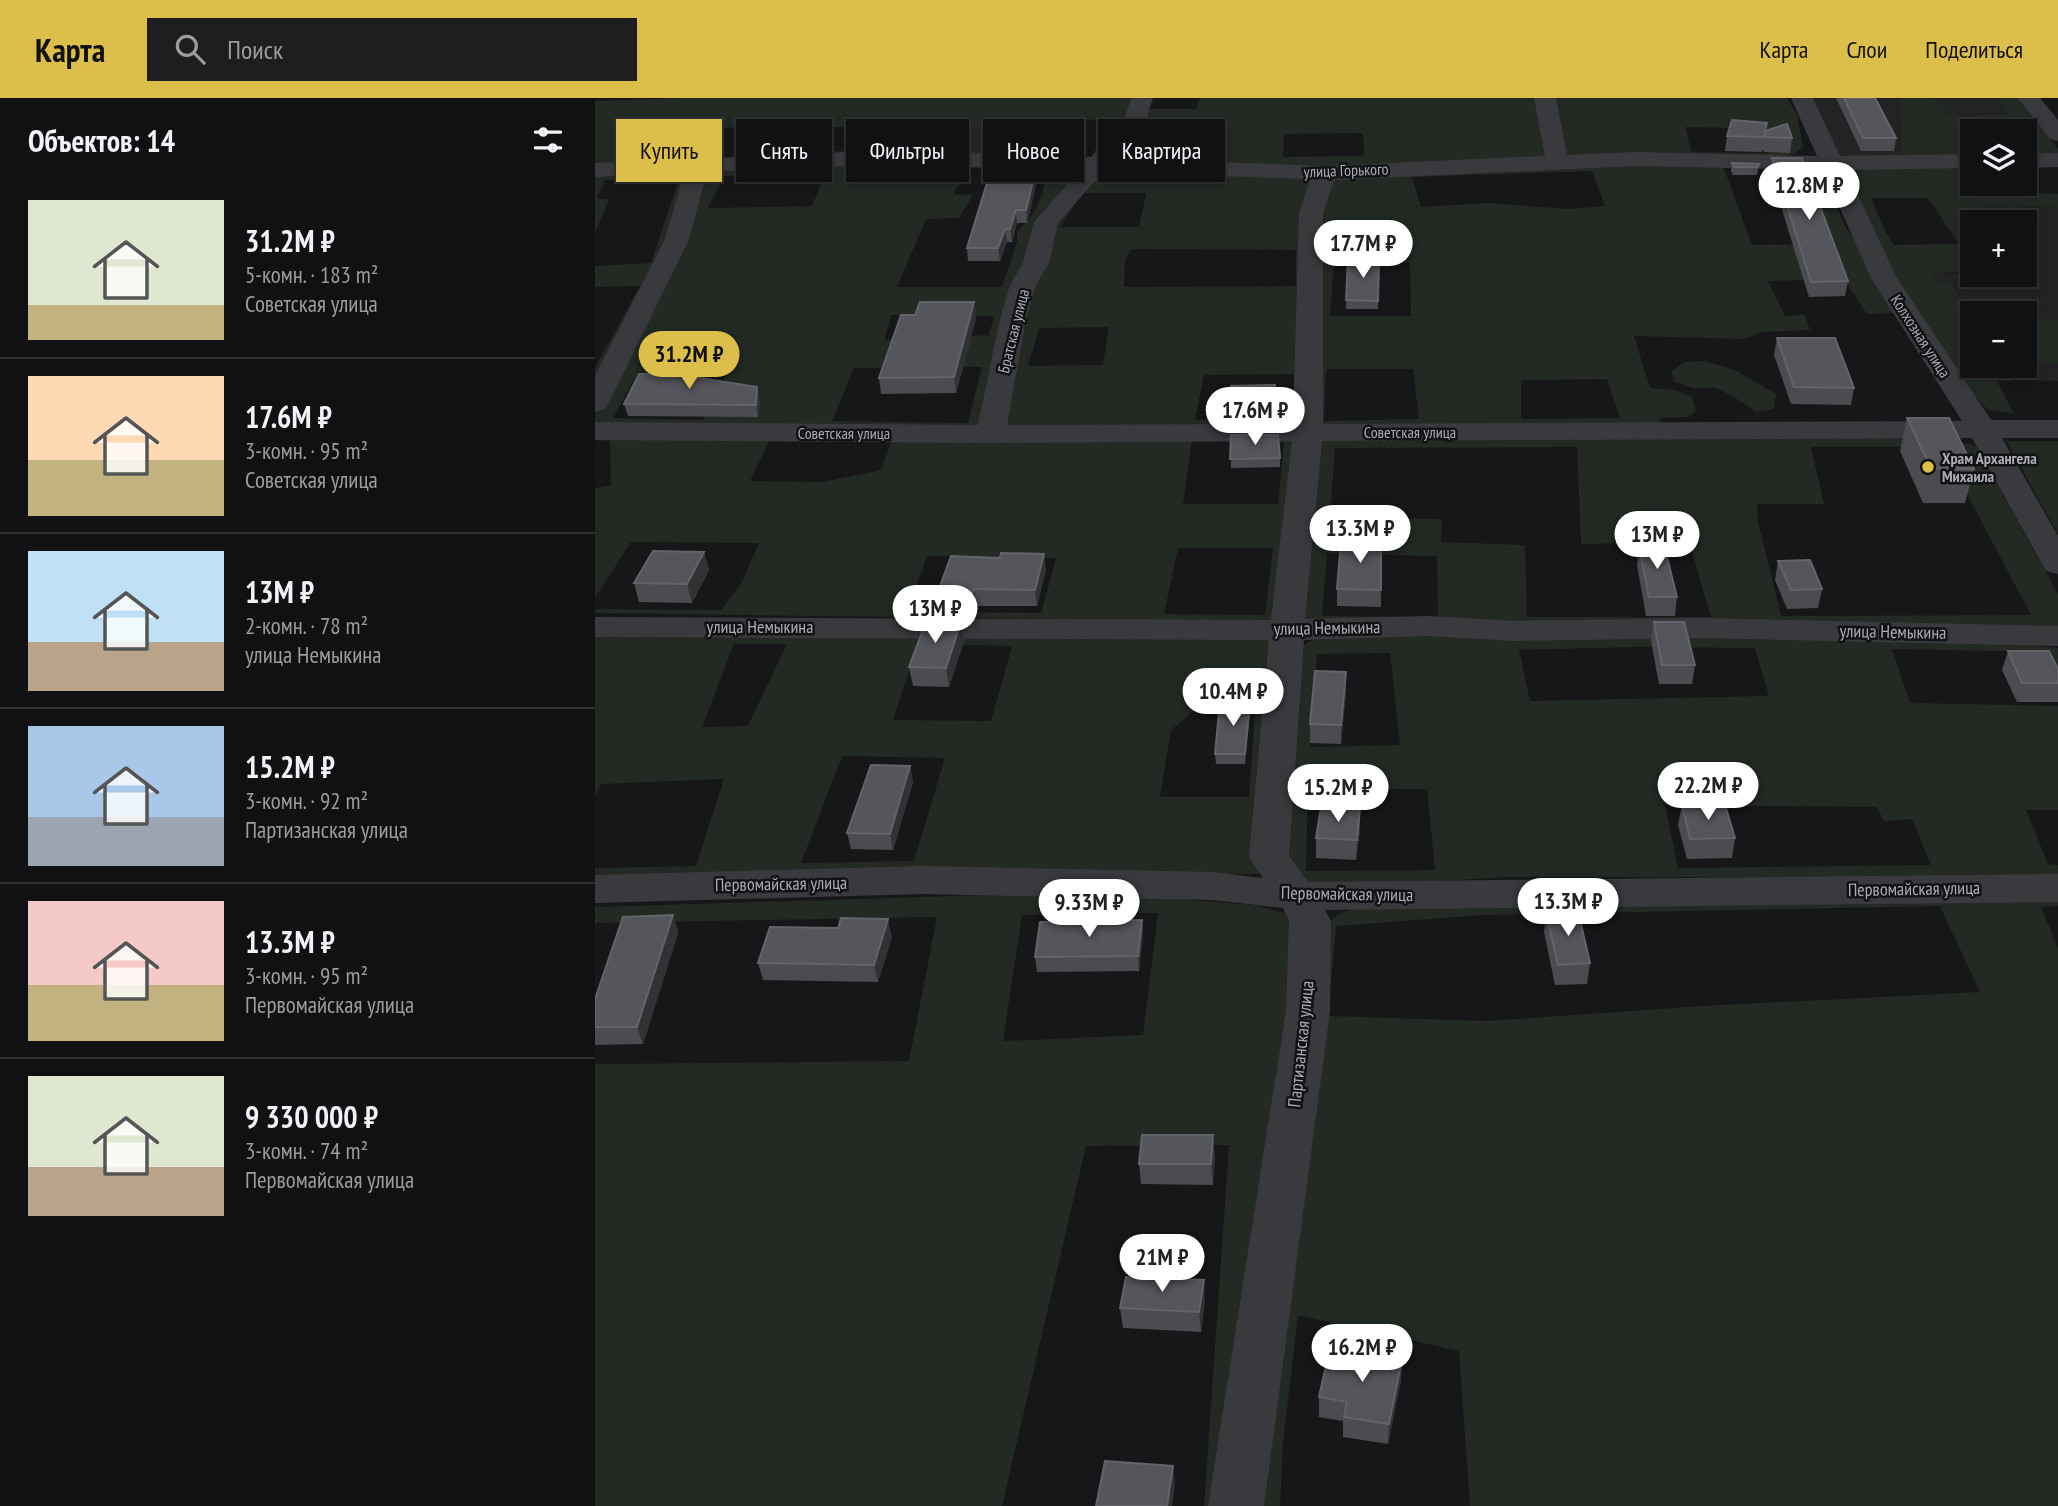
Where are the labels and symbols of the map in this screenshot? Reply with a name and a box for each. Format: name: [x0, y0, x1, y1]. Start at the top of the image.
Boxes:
street label: улица Горького: [1303, 159, 1389, 181]
pin: 12.8M ₽: [1744, 162, 1874, 222]
pin: 17.7M ₽: [1298, 220, 1428, 280]
street label: Братская улица: [993, 287, 1033, 375]
street label: Колхозная улица: [1887, 291, 1955, 381]
pin: 31.2M ₽: [624, 331, 754, 391]
pin: 17.6M ₽: [1190, 388, 1320, 447]
street label: Советская улица: [1364, 422, 1456, 442]
street label: Советская улица: [798, 423, 890, 443]
place label: Храм Архангела Михаила: [1942, 448, 2037, 486]
marker: Храм Архангела Михаила: [1920, 459, 1936, 475]
pin: 13.3M ₽: [1295, 505, 1425, 565]
pin: 13M ₽: [1608, 512, 1706, 571]
pin: 13M ₽: [886, 586, 984, 645]
street label: улица Немыкина: [707, 615, 813, 638]
street label: улица Немыкина: [1273, 615, 1381, 640]
street label: улица Немыкина: [1839, 619, 1947, 644]
pin: 10.4M ₽: [1168, 668, 1298, 728]
pin: 22.2M ₽: [1643, 762, 1773, 822]
pin: 15.2M ₽: [1273, 764, 1403, 824]
street label: Первомайская улица: [715, 871, 847, 896]
street label: Первомайская улица: [1848, 876, 1980, 901]
pin: 13.3M ₽: [1503, 878, 1633, 938]
pin: 9.33M ₽: [1024, 880, 1154, 939]
street label: Первомайская улица: [1281, 881, 1413, 906]
street label: Партизанская улица: [1282, 979, 1319, 1109]
pin: 21M ₽: [1113, 1234, 1211, 1294]
pin: 16.2M ₽: [1297, 1324, 1427, 1384]

